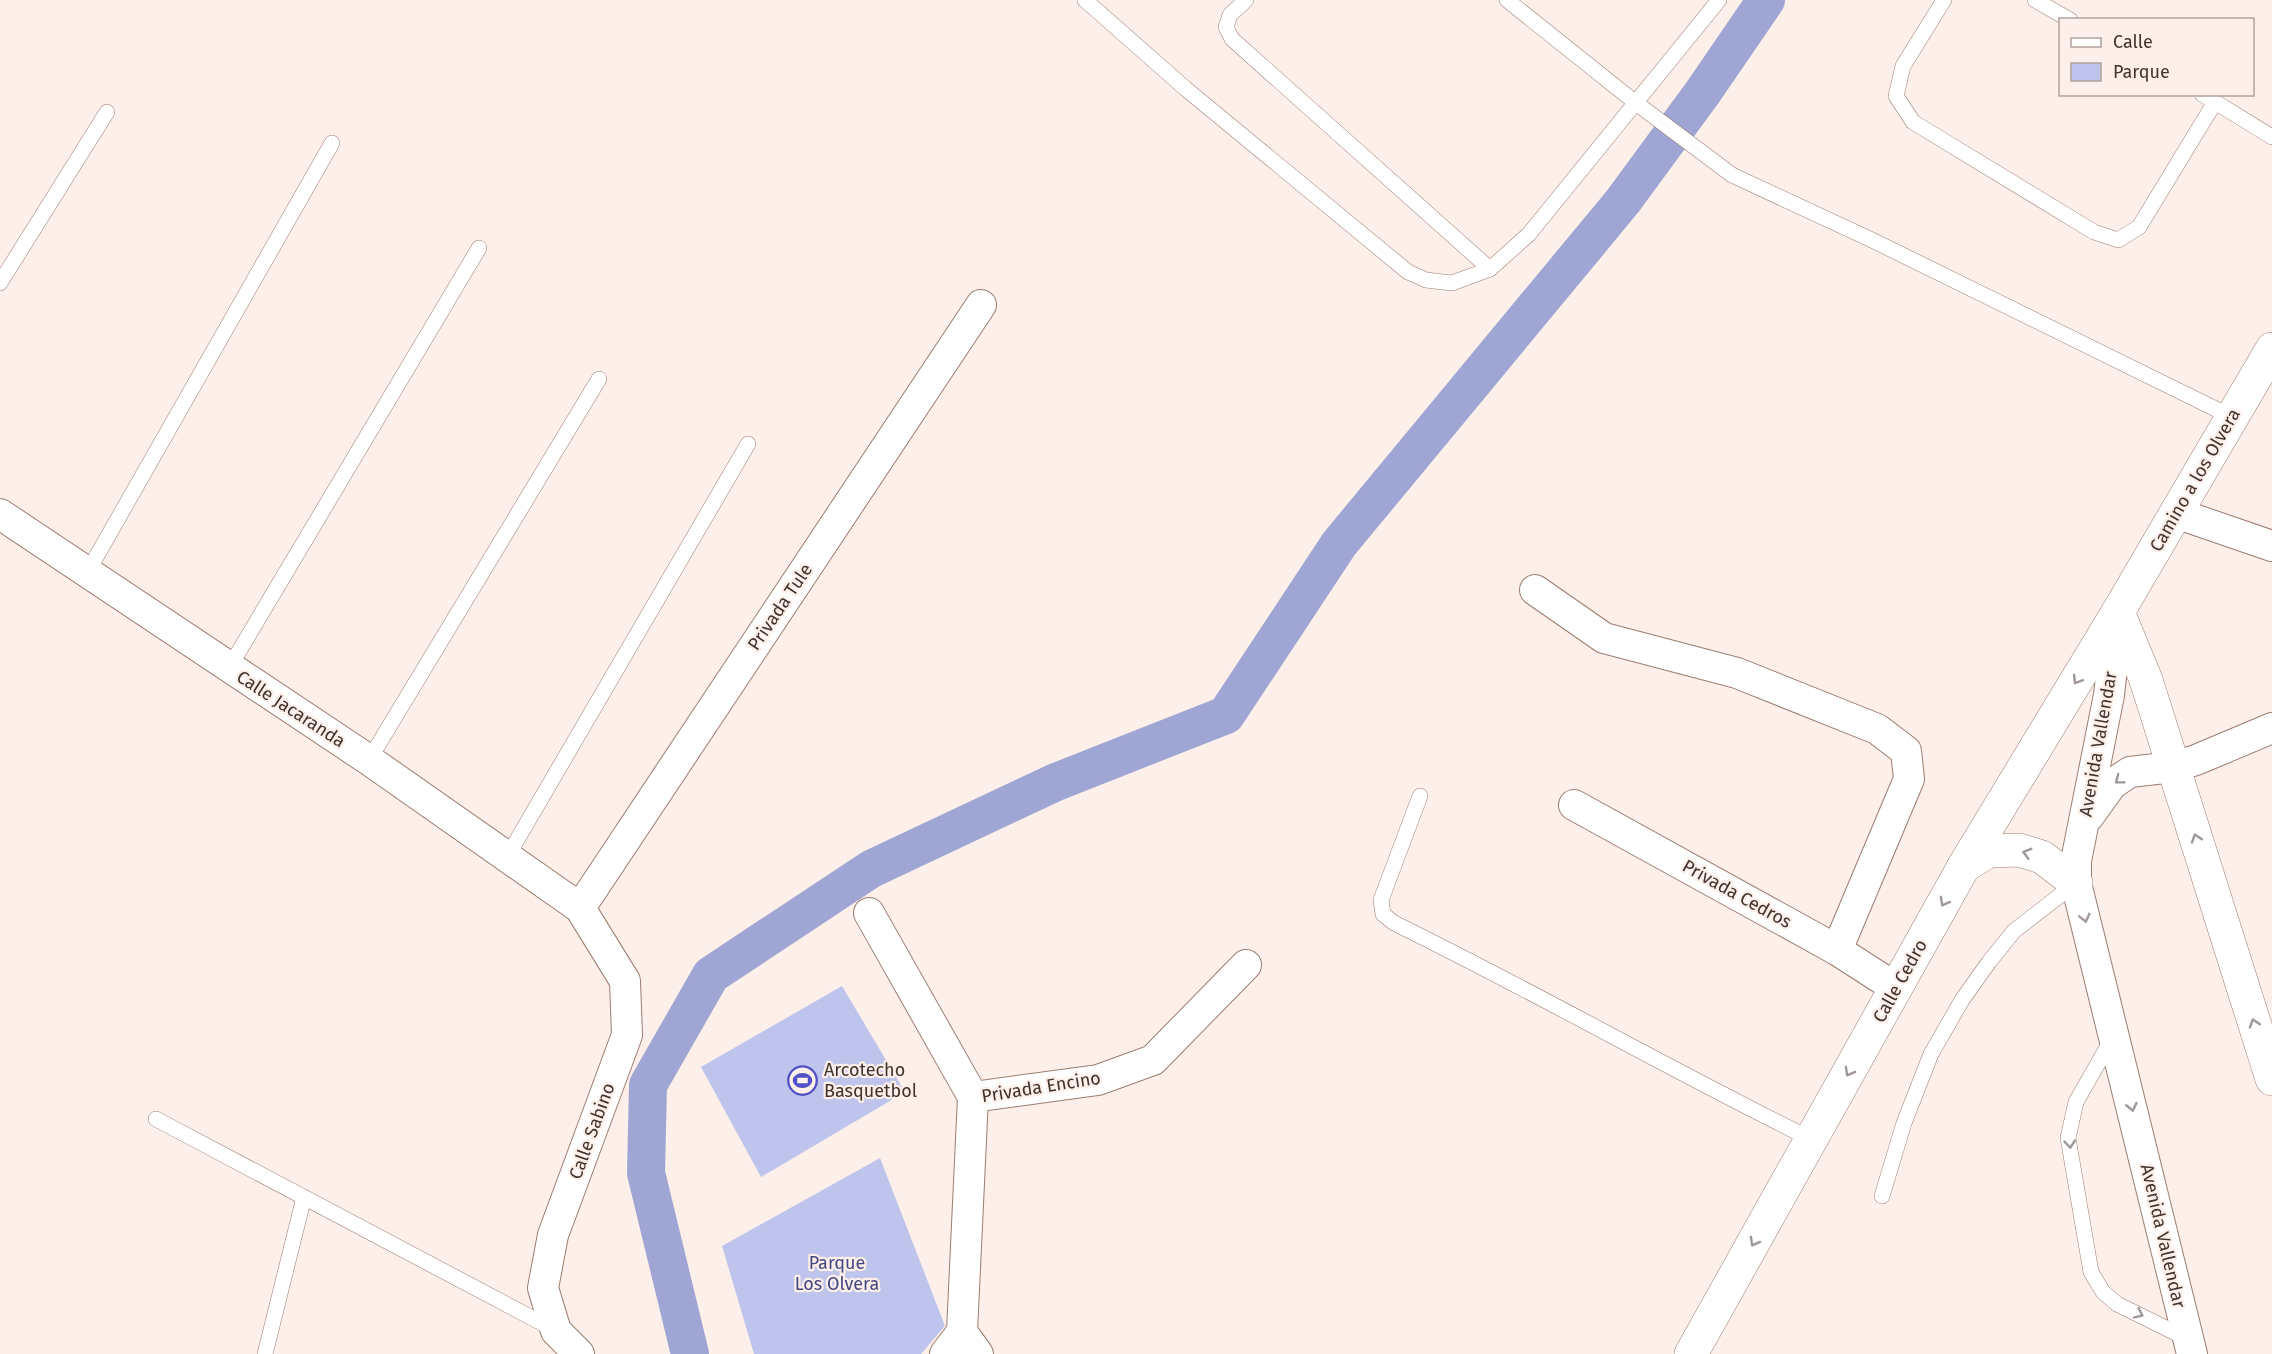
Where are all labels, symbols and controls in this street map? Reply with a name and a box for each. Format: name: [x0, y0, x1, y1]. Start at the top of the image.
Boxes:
legend: [2059, 18, 2254, 96]
text: Calle: [2113, 31, 2153, 53]
text: Parque: [2113, 61, 2170, 83]
street label: Camino a los Olvera: [2145, 404, 2245, 556]
street label: Privada Tule: [743, 559, 817, 655]
street label: Calle Jacaranda: [232, 666, 350, 752]
street label: Avenida Vallendar: [2074, 670, 2122, 818]
one-way arrow: [2072, 674, 2084, 684]
one-way arrow: [2115, 772, 2126, 783]
one-way arrow: [2190, 833, 2203, 844]
one-way arrow: [2022, 848, 2033, 860]
street label: Privada Cedros: [1679, 855, 1795, 933]
one-way arrow: [1940, 895, 1951, 906]
one-way arrow: [2078, 913, 2091, 923]
street label: Calle Cedro: [1868, 936, 1932, 1026]
one-way arrow: [2249, 1018, 2262, 1029]
place label: Arcotecho Basquetbol: [824, 1059, 917, 1102]
sports icon: Arcotecho Basquetbol: [787, 1064, 819, 1096]
one-way arrow: [1845, 1066, 1856, 1076]
street label: Privada Encino: [980, 1067, 1102, 1107]
street label: Calle Sabino: [564, 1080, 620, 1182]
one-way arrow: [2125, 1102, 2138, 1112]
one-way arrow: [2063, 1140, 2076, 1149]
street label: Avenida Vallendar: [2136, 1162, 2190, 1310]
one-way arrow: [1749, 1236, 1761, 1246]
park label: Parque Los Olvera: [795, 1252, 879, 1295]
one-way arrow: [2132, 1307, 2143, 1319]

